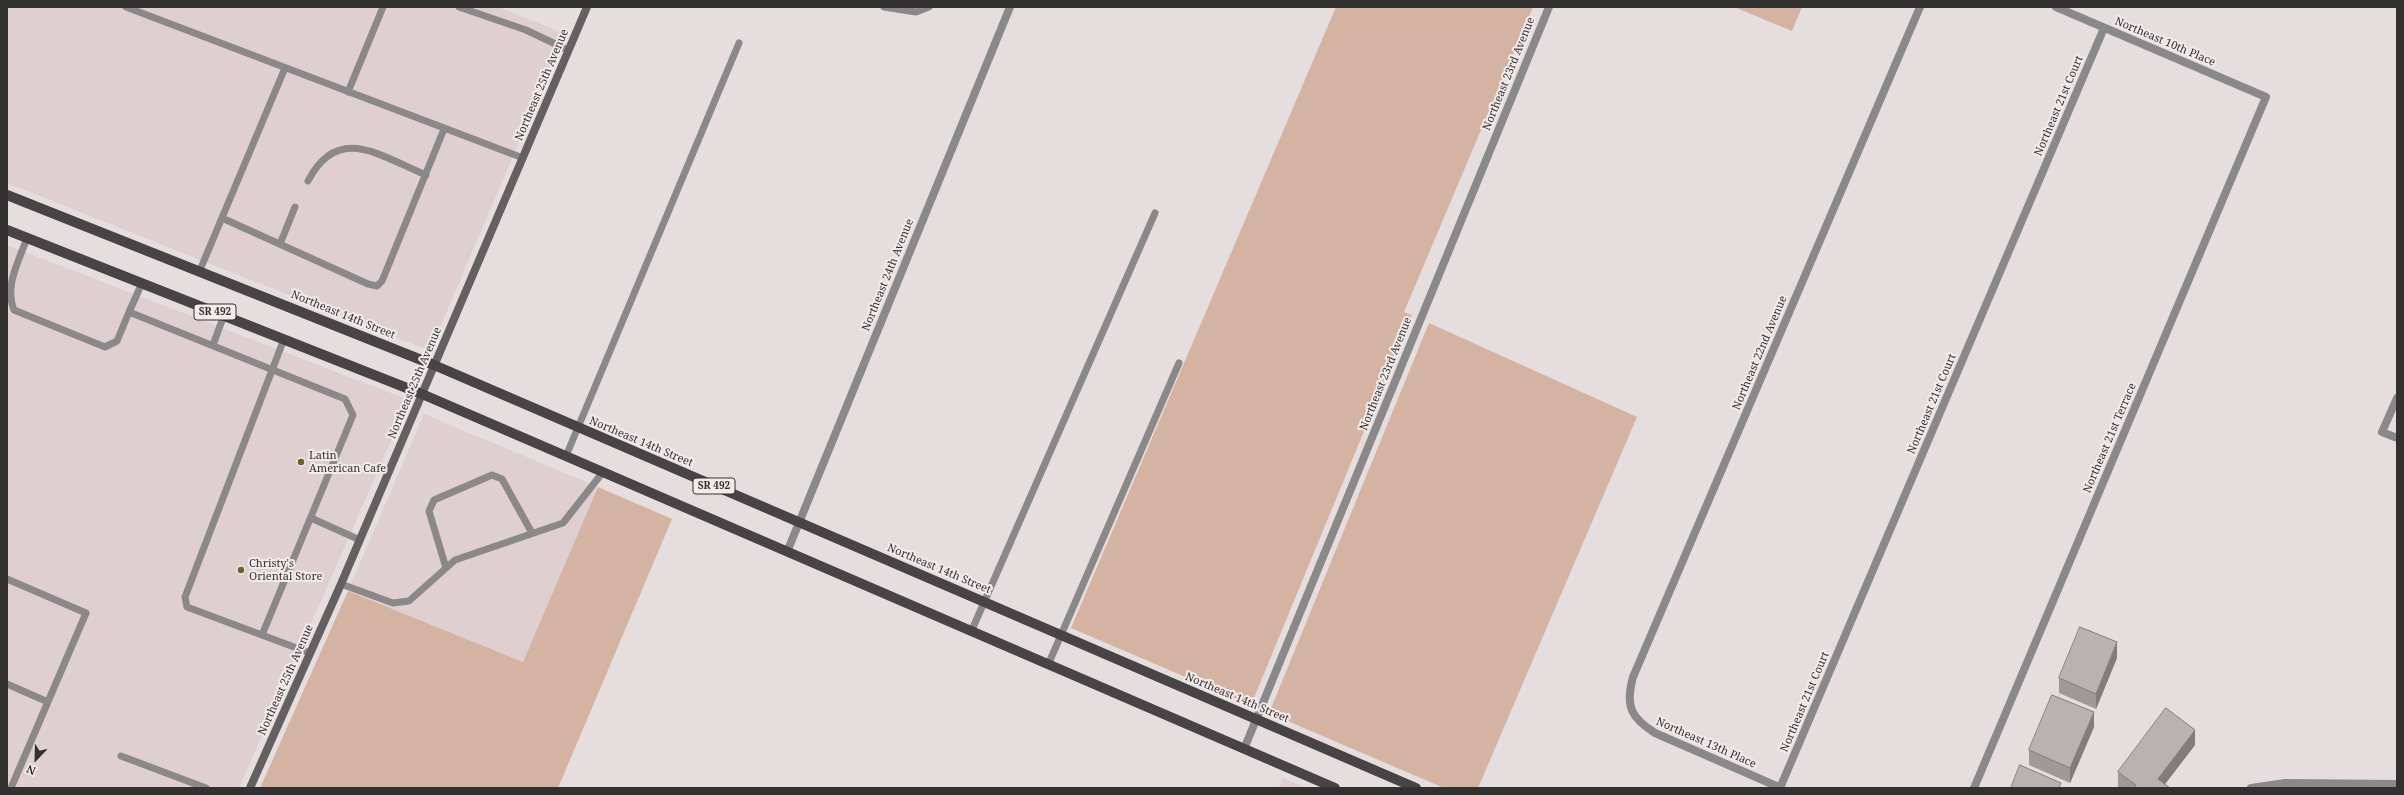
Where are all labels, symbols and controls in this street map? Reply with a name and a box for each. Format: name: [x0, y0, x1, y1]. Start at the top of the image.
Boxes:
street label: Northeast 23rd Avenue: [1480, 15, 1538, 133]
street label: Northeast 10th Place: [2113, 15, 2217, 69]
street label: Northeast 25th Avenue: [513, 27, 571, 143]
street label: Northeast 21st Court: [2032, 54, 2086, 158]
street label: Northeast 24th Avenue: [859, 217, 917, 333]
street label: Northeast 14th Street: [289, 288, 397, 342]
street label: Northeast 22nd Avenue: [1730, 294, 1790, 412]
road number: SR 492: [194, 304, 236, 320]
street label: Northeast 23rd Avenue: [1357, 315, 1415, 433]
street label: Northeast 25th Avenue: [386, 325, 444, 441]
street label: Northeast 21st Court: [1905, 352, 1959, 456]
street label: Northeast 21st Terrace: [2081, 381, 2139, 495]
street label: Northeast 14th Street: [587, 414, 695, 470]
place label: Latin American Cafe: [309, 449, 386, 475]
marker: Latin American Cafe: [296, 457, 306, 467]
road number: SR 492: [693, 478, 735, 494]
street label: Northeast 14th Street: [885, 541, 993, 597]
place label: Christy's Oriental Store: [249, 557, 322, 583]
marker: Christy's Oriental Store: [236, 565, 246, 575]
street label: Northeast 25th Avenue: [256, 623, 316, 737]
street label: Northeast 21st Court: [1778, 650, 1832, 754]
street label: Northeast 14th Street: [1183, 670, 1291, 726]
street label: Northeast 13th Place: [1654, 715, 1758, 771]
north arrow: [16, 739, 56, 779]
text: N: [24, 762, 38, 779]

